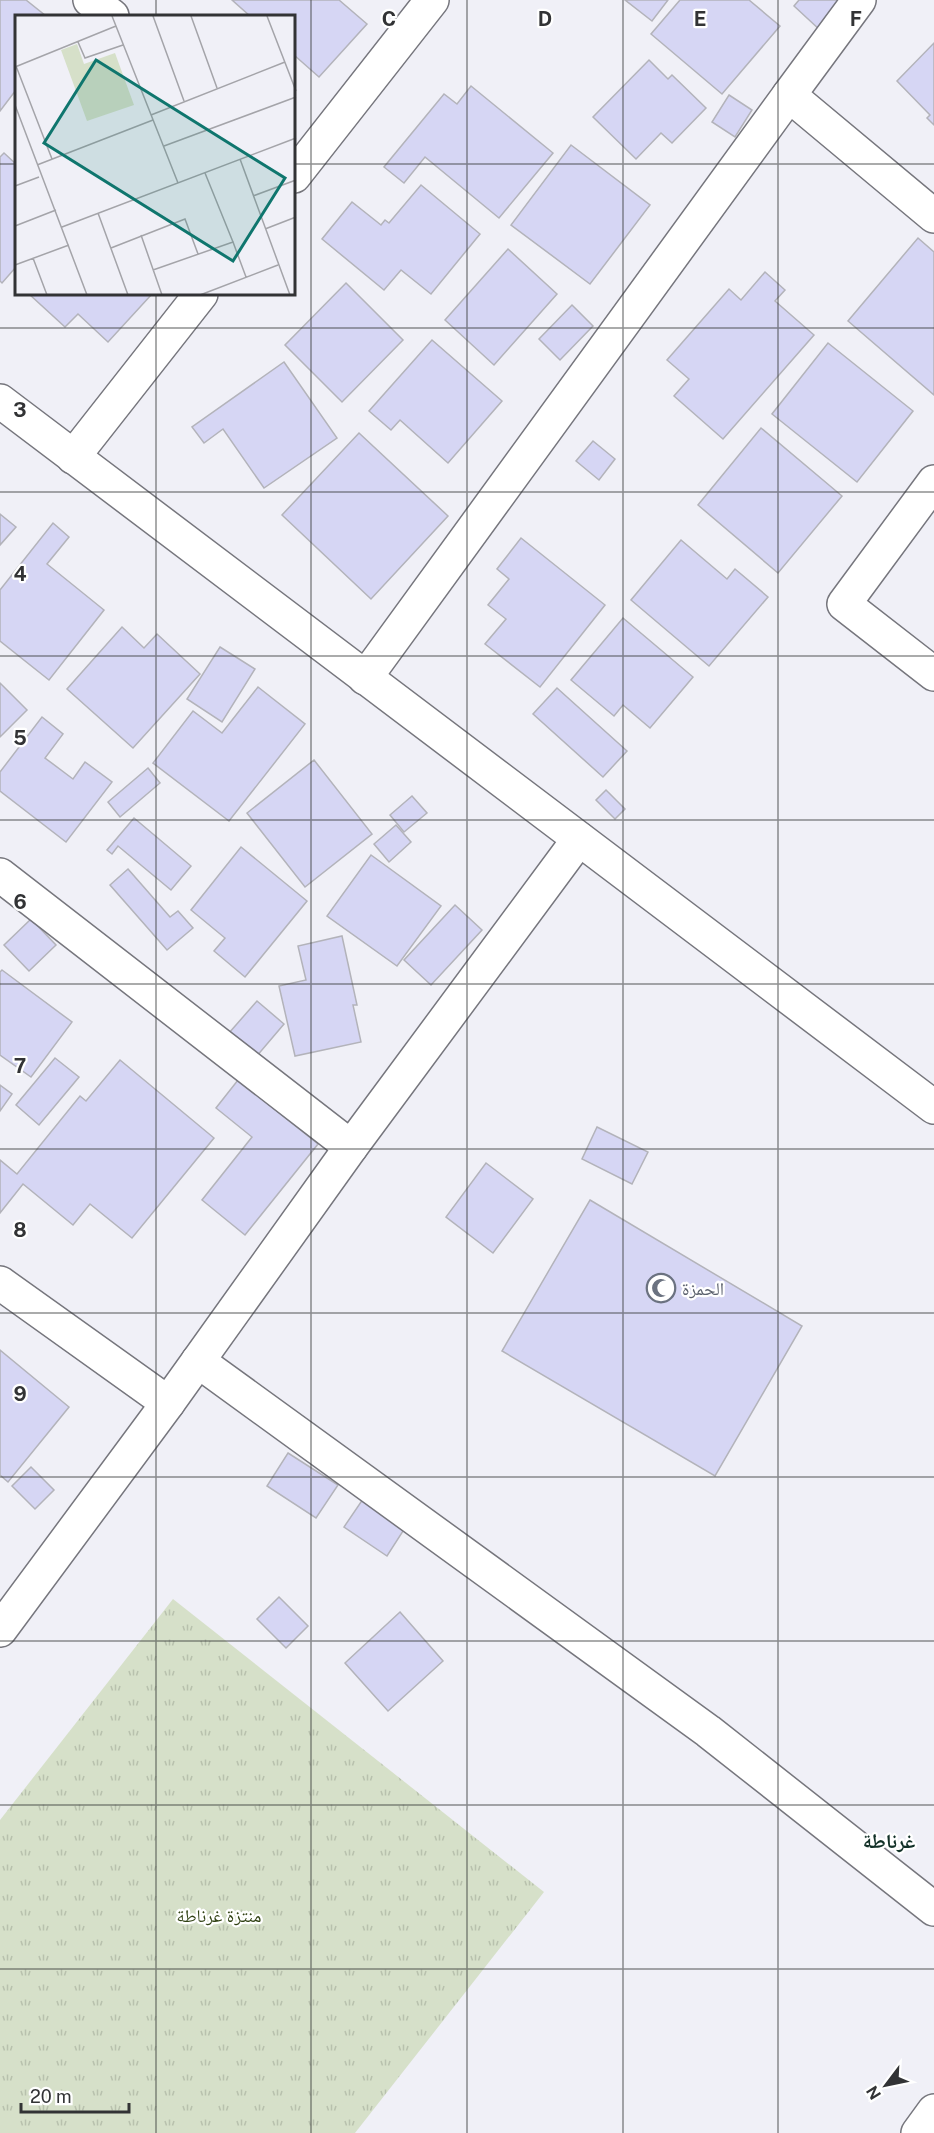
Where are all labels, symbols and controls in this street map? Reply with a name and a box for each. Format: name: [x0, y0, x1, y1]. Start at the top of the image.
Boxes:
text: C: [382, 7, 396, 31]
text: D: [538, 7, 552, 31]
text: E: [694, 7, 706, 31]
text: F: [850, 7, 862, 31]
inset map: [15, 15, 296, 296]
text: 3: [13, 398, 27, 422]
text: 4: [13, 562, 27, 586]
text: 5: [13, 726, 27, 750]
text: 6: [13, 890, 27, 914]
text: 7: [14, 1054, 26, 1078]
text: 8: [13, 1218, 27, 1242]
mosque icon: الحمزة: [645, 1272, 677, 1304]
place label: الحمزة: [682, 1278, 724, 1299]
text: 9: [13, 1382, 27, 1406]
district label: غرناطة: [863, 1829, 915, 1853]
park label: منتزة غرناطة: [177, 1905, 261, 1926]
north arrow: [856, 2055, 916, 2115]
scale bar: [21, 2076, 129, 2114]
text: N: [862, 2082, 885, 2103]
text: 20 m: [30, 2086, 72, 2107]

